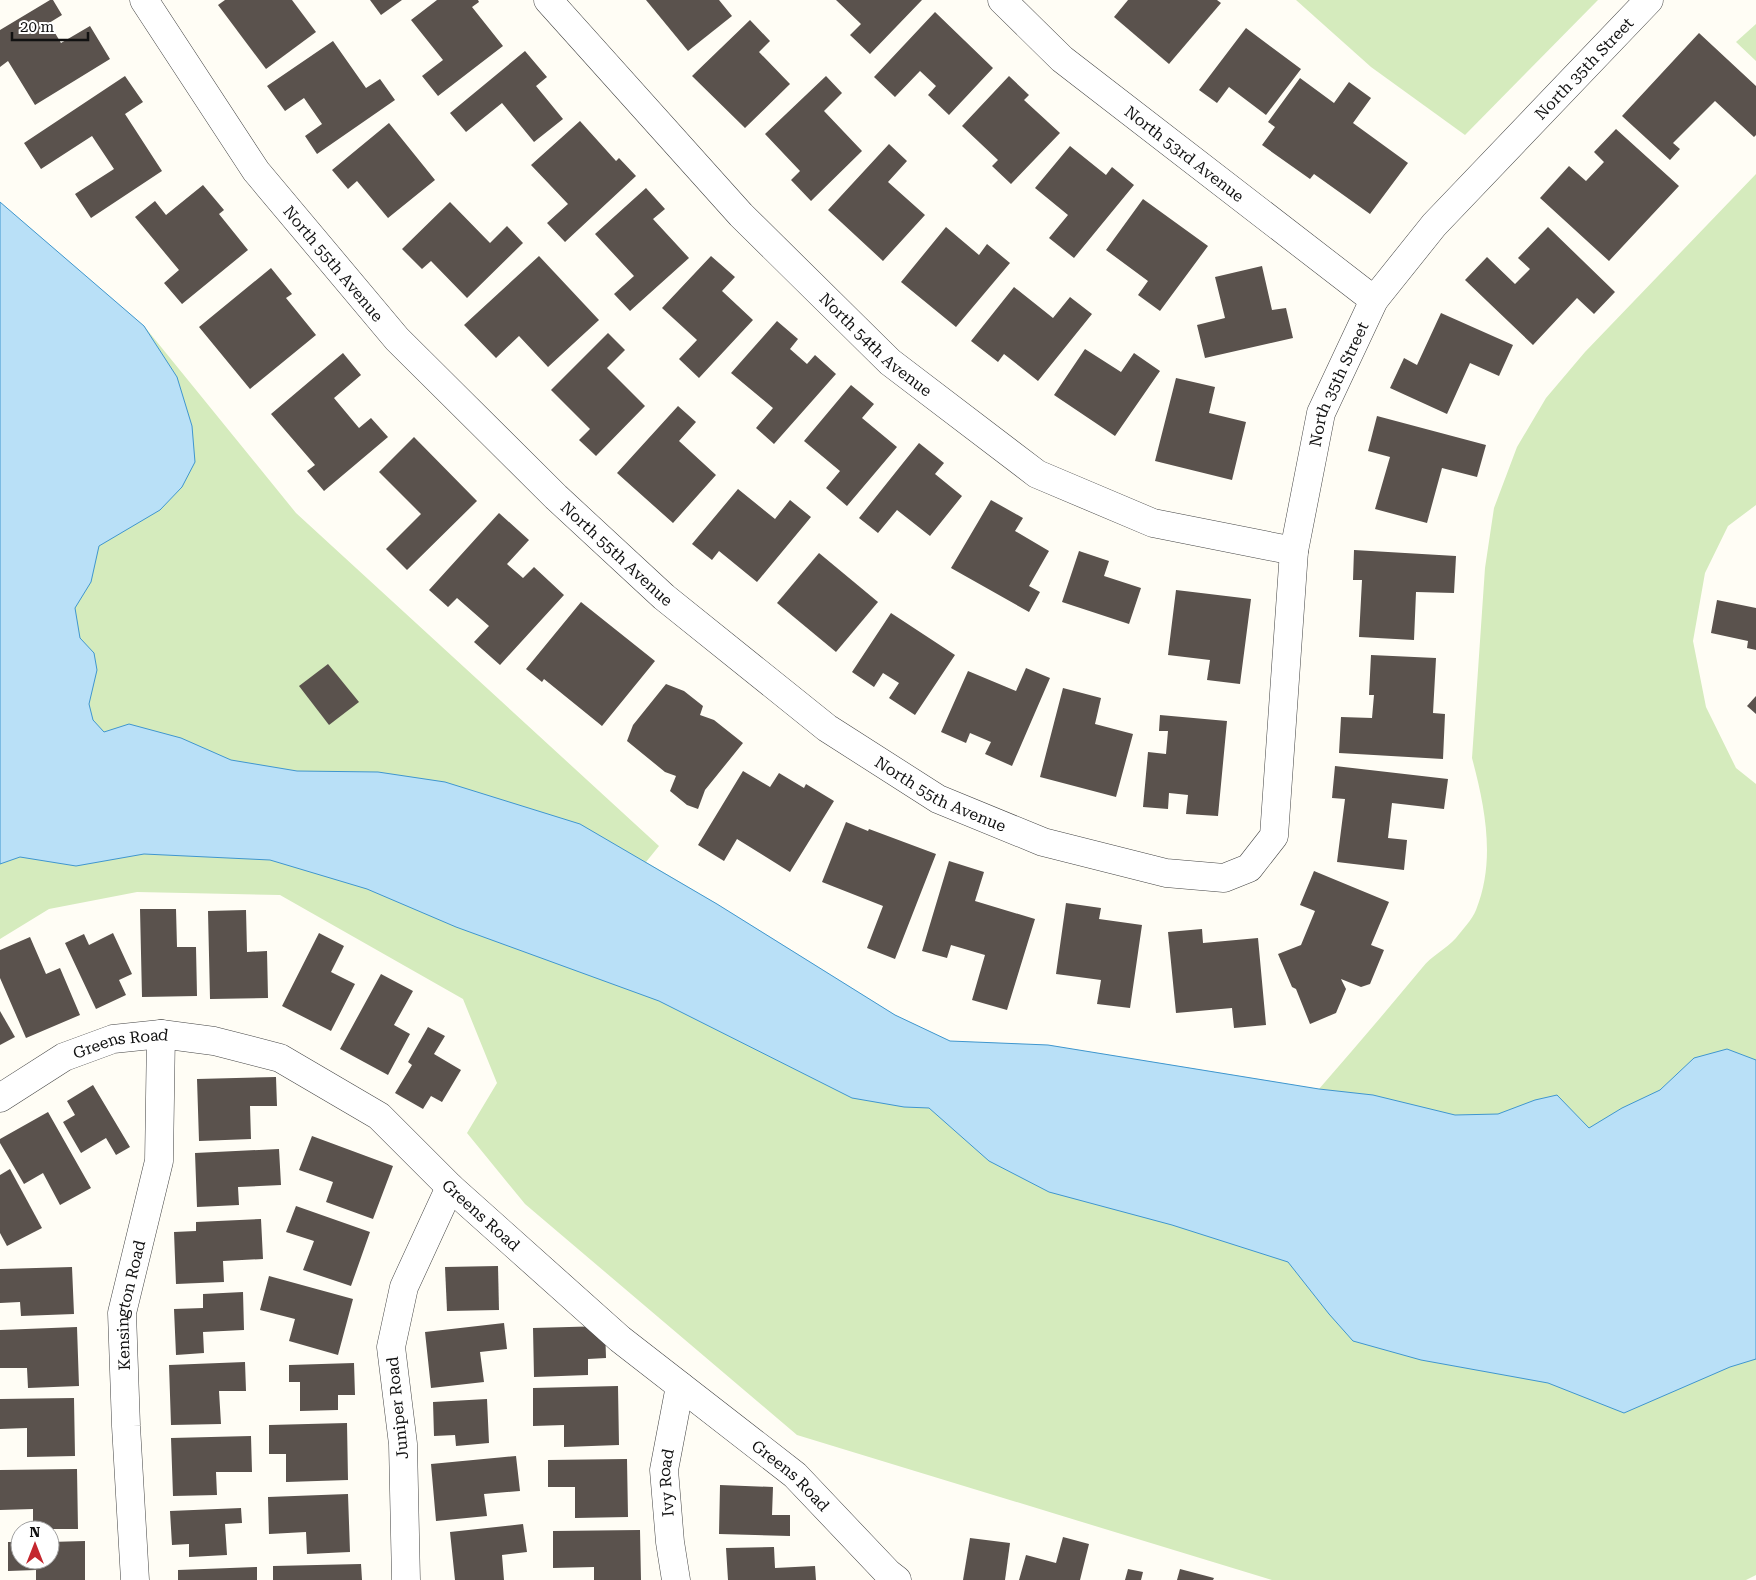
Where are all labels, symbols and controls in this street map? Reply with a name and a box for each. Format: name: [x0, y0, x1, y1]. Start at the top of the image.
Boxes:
scale bar: [12, 10, 89, 42]
street label: North 35th Street: [1531, 14, 1637, 124]
text: 20 m: [20, 18, 55, 36]
street label: North 53rd Avenue: [1121, 102, 1248, 206]
street label: North 55th Avenue: [279, 202, 387, 326]
street label: North 54th Avenue: [815, 289, 936, 401]
street label: North 35th Street: [1306, 319, 1372, 449]
street label: North 55th Avenue: [557, 497, 677, 610]
street label: North 55th Avenue: [871, 752, 1009, 836]
street label: Greens Road: [70, 1025, 170, 1063]
street label: Greens Road: [438, 1176, 524, 1255]
street label: Kensington Road: [112, 1238, 149, 1371]
street label: Juniper Road: [383, 1356, 412, 1460]
street label: Greens Road: [748, 1436, 833, 1515]
street label: Ivy Road: [655, 1447, 678, 1518]
north arrow: [10, 1520, 60, 1570]
text: N: [30, 1524, 41, 1540]

